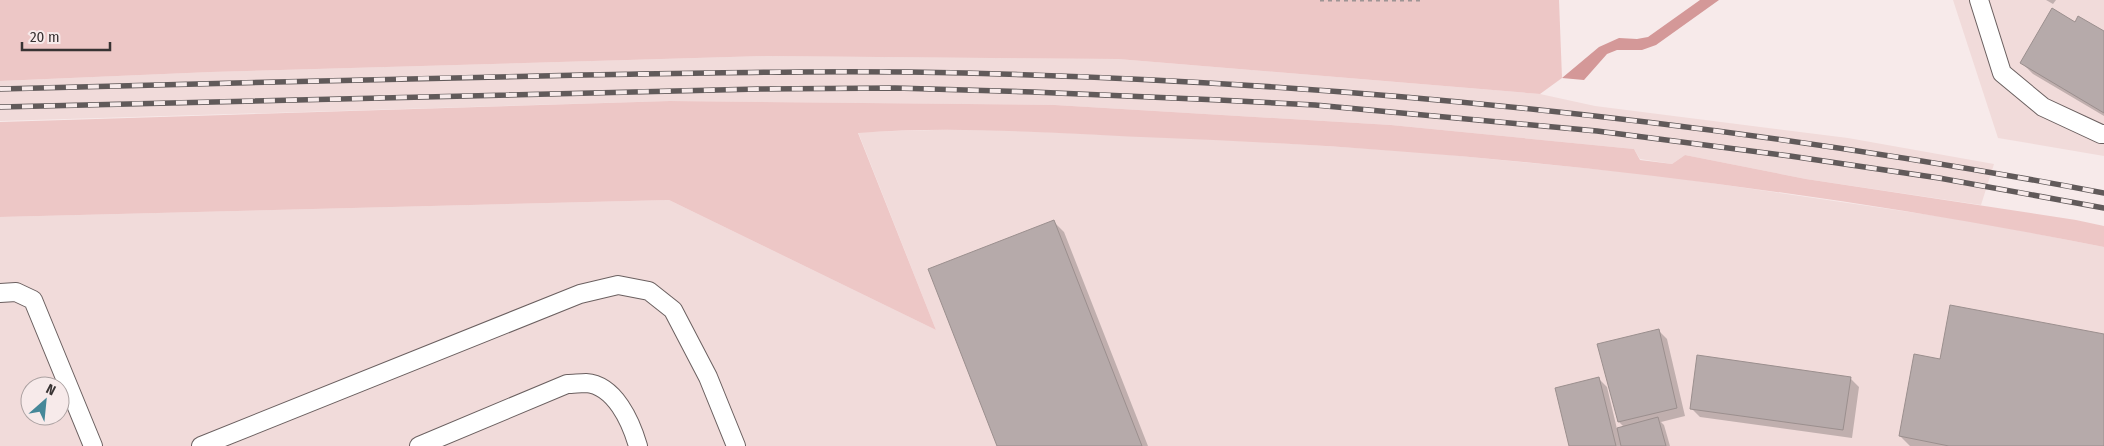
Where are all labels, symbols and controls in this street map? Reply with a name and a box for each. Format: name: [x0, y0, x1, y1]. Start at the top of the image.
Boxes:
scale bar: [22, 20, 110, 52]
text: 20 m: [30, 28, 60, 46]
north arrow: [20, 376, 70, 426]
text: N: [43, 380, 58, 399]

